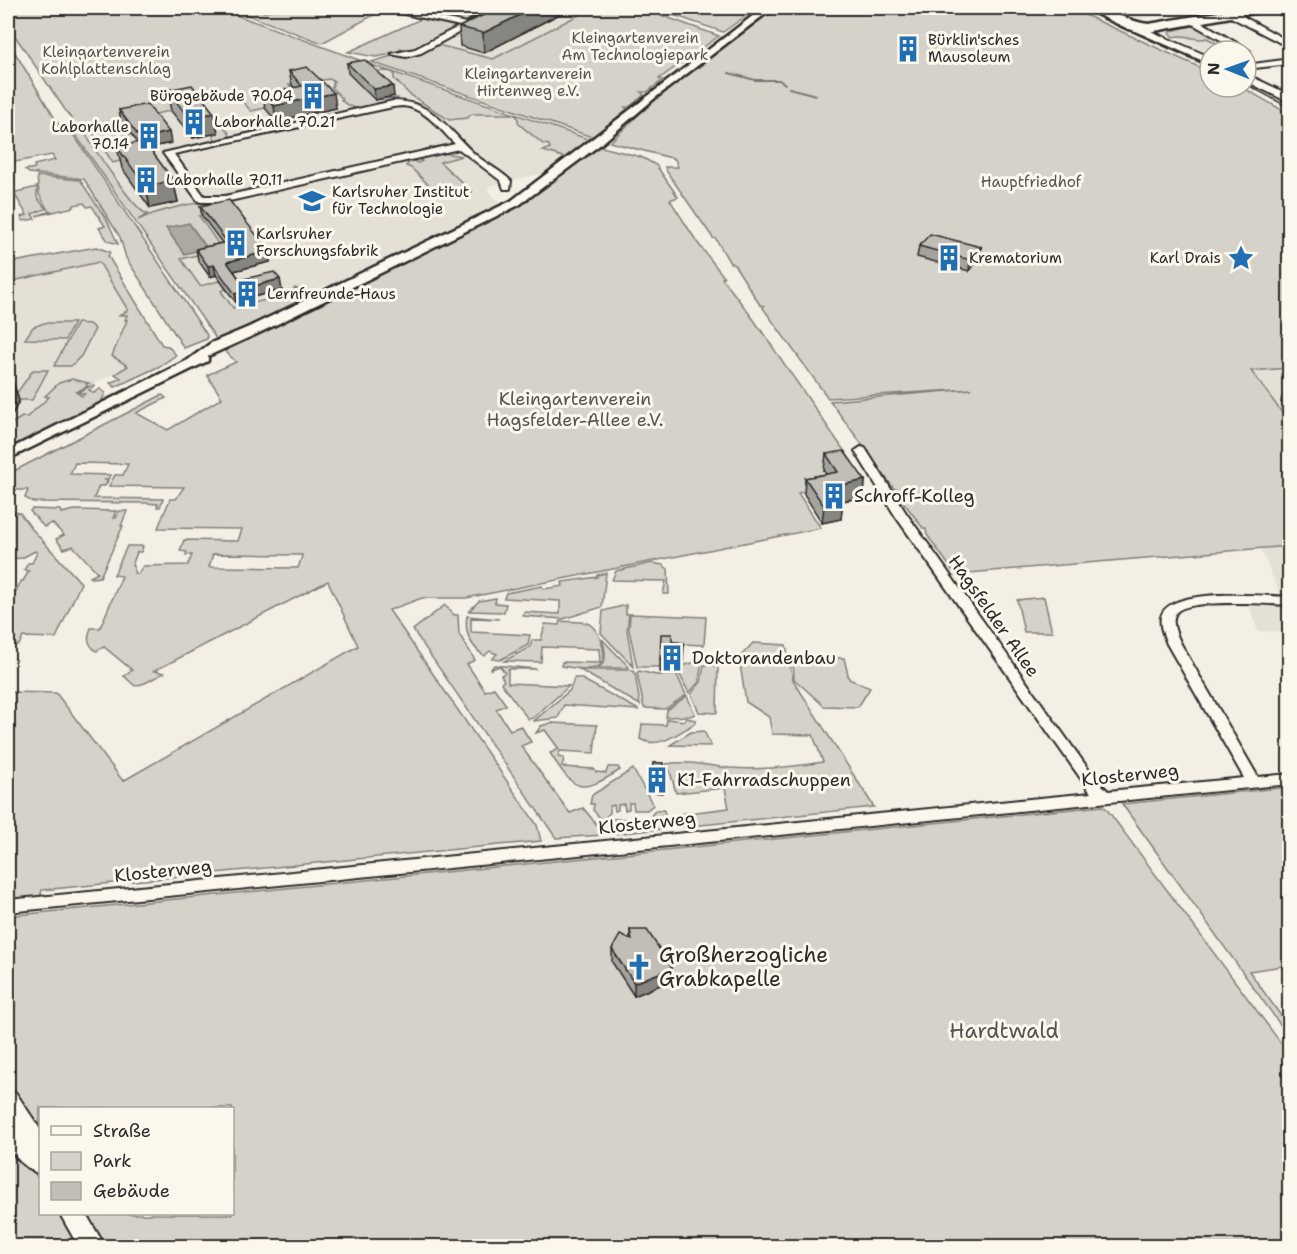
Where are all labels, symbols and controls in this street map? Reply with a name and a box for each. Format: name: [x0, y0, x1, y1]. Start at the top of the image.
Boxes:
park label: Kleingartenverein Am Technologiepark: [562, 28, 708, 65]
place label: Bürklin'sches Mausoleum: [928, 30, 1019, 67]
building icon: Bürklin'sches Mausoleum: [893, 34, 923, 64]
north arrow: [1198, 39, 1258, 99]
park label: Kleingartenverein Kohlplattenschlag: [41, 42, 171, 79]
text: N: [1203, 62, 1224, 75]
park label: Kleingartenverein Hirtenweg e.V.: [464, 64, 592, 101]
building icon: Bürogebäude 70.04: [298, 81, 328, 111]
place label: Bürogebäude 70.04: [150, 86, 293, 106]
building icon: Laborhalle 70.21: [179, 107, 209, 137]
place label: Laborhalle 70.21: [214, 112, 335, 132]
place label: Laborhalle 70.14: [52, 117, 129, 154]
building icon: Laborhalle 70.14: [134, 121, 164, 151]
building icon: Laborhalle 70.11: [131, 165, 161, 195]
place label: Laborhalle 70.11: [166, 170, 282, 190]
park label: Hauptfriedhof: [981, 172, 1082, 192]
place label: Karlsruher Institut für Technologie: [332, 182, 469, 219]
school or university icon: Karlsruher Institut für Technologie: [297, 186, 327, 216]
place label: Karlsruher Forschungsfabrik: [256, 224, 379, 261]
building icon: Karlsruher Forschungsfabrik: [221, 228, 251, 258]
building icon: Krematorium: [934, 243, 964, 273]
place icon: Karl Drais: [1226, 243, 1256, 273]
place label: Krematorium: [969, 248, 1062, 268]
place label: Karl Drais: [1150, 248, 1221, 268]
building icon: Lernfreunde-Haus: [232, 279, 262, 309]
place label: Lernfreunde-Haus: [267, 284, 396, 304]
park label: Kleingartenverein Hagsfelder-Allee e.V.: [487, 387, 663, 432]
building icon: Schroff-Kolleg: [819, 481, 849, 511]
place label: Schroff-Kolleg: [854, 484, 975, 508]
street label: Hagsfelder Allee: [943, 550, 1045, 682]
building icon: Doktorandenbau: [657, 643, 687, 673]
place label: Doktorandenbau: [692, 646, 836, 670]
street label: Klosterweg: [1080, 758, 1180, 792]
building icon: K1-Fahrradschuppen: [642, 765, 672, 795]
place label: K1-Fahrradschuppen: [677, 768, 851, 792]
street label: Klosterweg: [597, 806, 697, 840]
street label: Klosterweg: [113, 854, 213, 888]
place label: Großherzogliche Grabkapelle: [659, 941, 828, 993]
church icon: Großherzogliche Grabkapelle: [624, 952, 654, 982]
park label: Hardtwald: [949, 1017, 1059, 1045]
legend: [39, 1107, 234, 1215]
text: Straße: [93, 1119, 151, 1143]
text: Park: [93, 1149, 132, 1173]
text: Gebäude: [93, 1179, 170, 1203]

